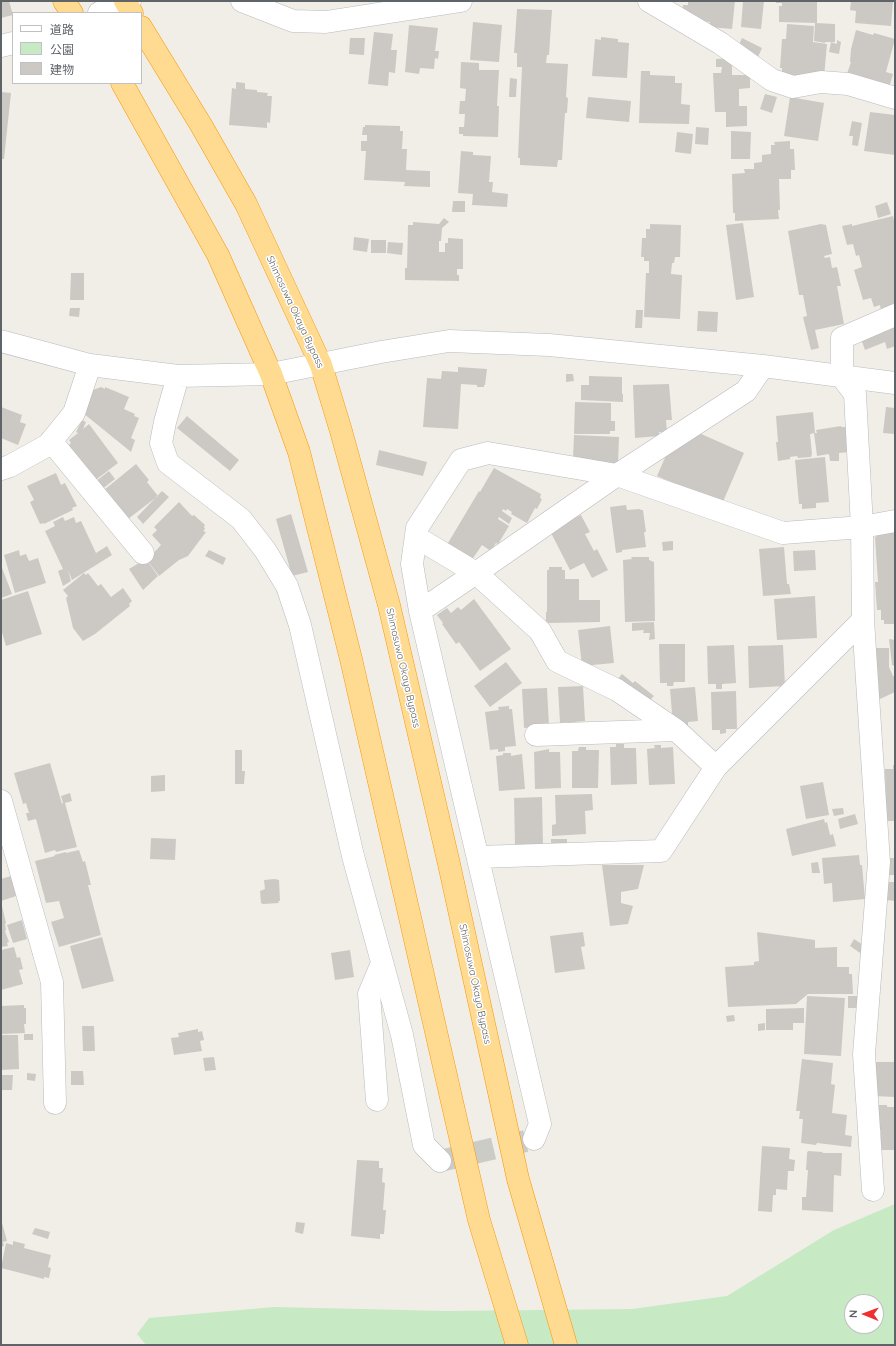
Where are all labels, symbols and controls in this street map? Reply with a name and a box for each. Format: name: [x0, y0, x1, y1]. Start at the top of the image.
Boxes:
legend: [12, 12, 142, 84]
text: 道路: [50, 22, 74, 37]
text: 公園: [50, 42, 74, 57]
text: 建物: [50, 62, 74, 77]
street label: Shimosuwa Okaya Bypass: [264, 254, 326, 370]
street label: Shimosuwa Okaya Bypass: [383, 607, 423, 729]
street label: Shimosuwa Okaya Bypass: [456, 923, 494, 1045]
north arrow: [844, 1294, 884, 1334]
text: N: [846, 1310, 860, 1318]

